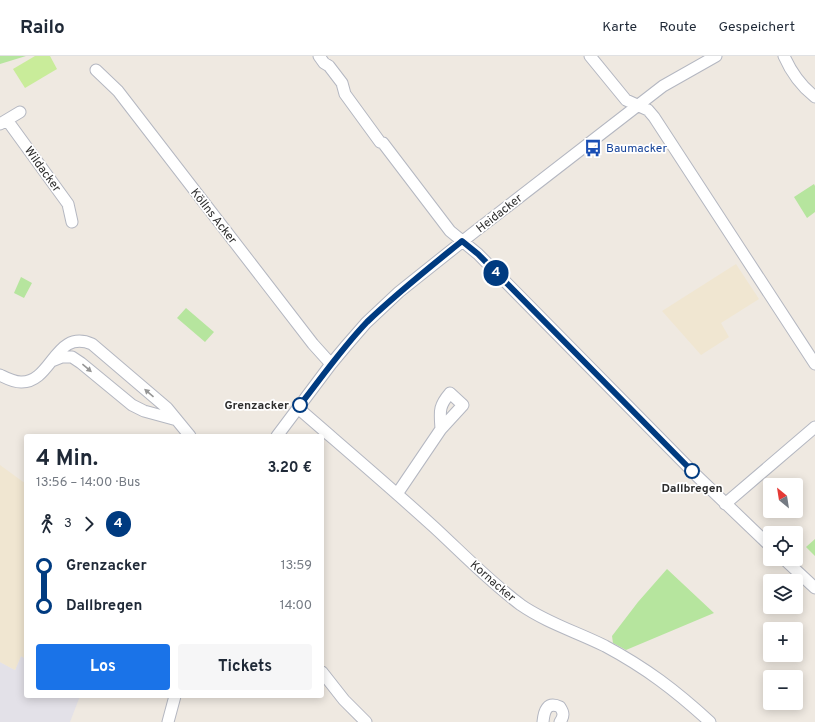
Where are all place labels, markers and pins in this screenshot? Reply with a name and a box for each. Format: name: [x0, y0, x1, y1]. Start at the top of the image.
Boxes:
bus stop icon: Baumacker: [583, 138, 603, 158]
place label: Baumacker: [606, 141, 667, 157]
marker: Grenzacker: [292, 397, 308, 413]
place label: Grenzacker: [224, 398, 289, 414]
marker: Dallbregen: [684, 463, 700, 479]
place label: Dallbregen: [661, 481, 723, 497]

